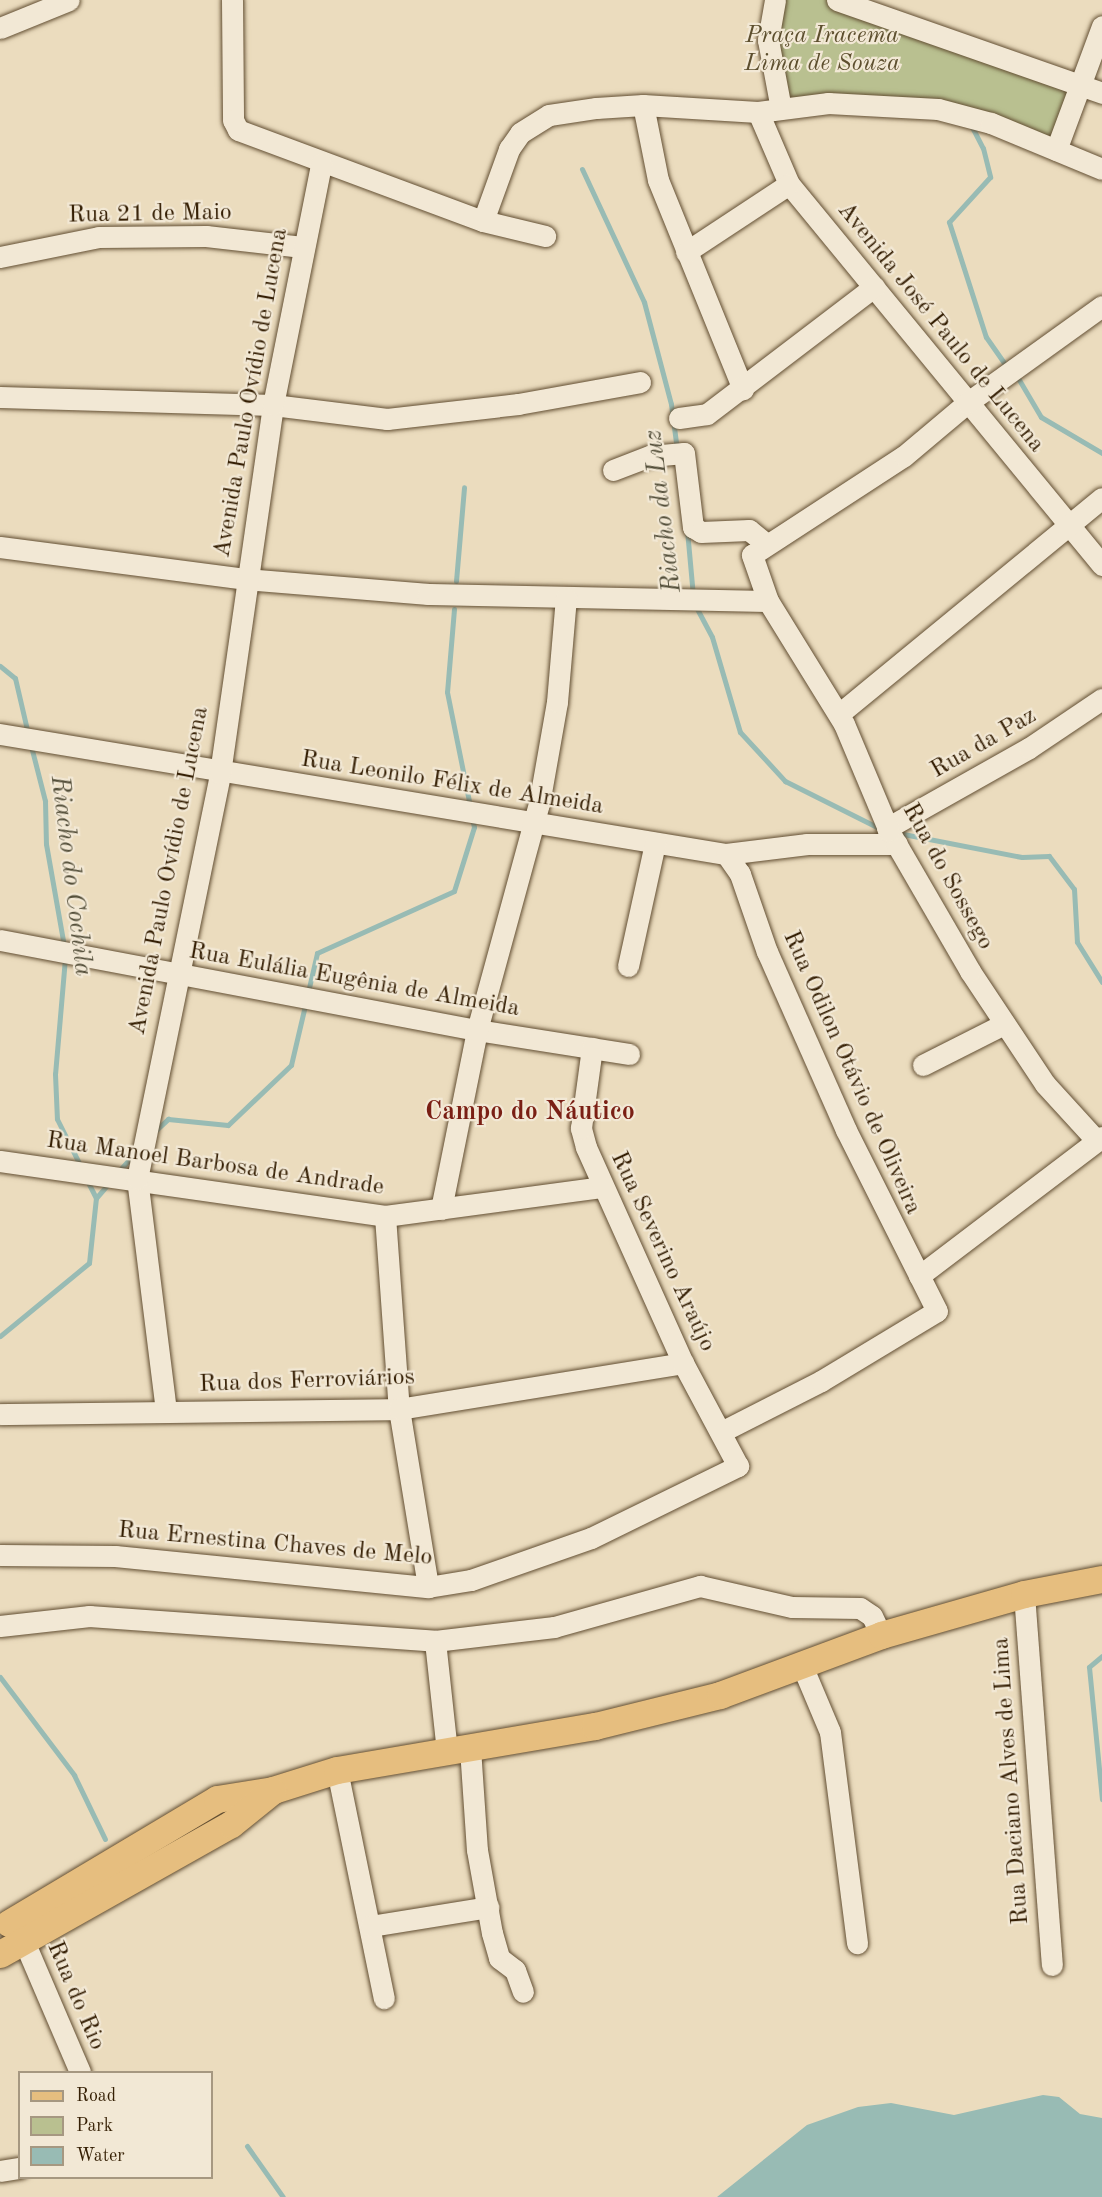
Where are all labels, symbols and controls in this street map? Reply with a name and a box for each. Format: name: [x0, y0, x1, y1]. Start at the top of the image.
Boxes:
park label: Praça Iracema Lima de Souza: [744, 23, 900, 79]
street label: Avenida José Paulo de Lucena: [830, 197, 1050, 459]
street label: Rua 21 de Maio: [68, 199, 232, 231]
street label: Avenida Paulo Ovídio de Lucena: [209, 226, 295, 560]
water label: Riacho da Luz: [639, 428, 689, 594]
street label: Rua da Paz: [926, 702, 1042, 786]
street label: Avenida Paulo Ovídio de Lucena: [124, 704, 216, 1038]
street label: Rua Leonilo Félix de Almeida: [299, 746, 605, 822]
water label: Riacho do Cochila: [42, 774, 98, 978]
street label: Rua do Sossego: [895, 799, 999, 955]
street label: Rua Odilon Otávio de Oliveira: [775, 927, 927, 1219]
street label: Rua Eulália Eugênia de Almeida: [186, 938, 522, 1024]
district label: Campo do Náutico: [425, 1097, 635, 1129]
street label: Rua Manoel Barbosa de Andrade: [44, 1127, 386, 1203]
street label: Rua Severino Araújo: [603, 1147, 721, 1357]
street label: Rua dos Ferroviários: [199, 1364, 415, 1400]
street label: Rua Ernestina Chaves de Melo: [117, 1517, 433, 1573]
street label: Rua Daciano Alves de Lima: [988, 1636, 1036, 1926]
street label: Rua do Rio: [39, 1937, 111, 2055]
legend: [18, 2071, 213, 2179]
text: Road: [76, 2087, 116, 2105]
text: Park: [76, 2117, 113, 2135]
text: Water: [76, 2147, 125, 2165]

